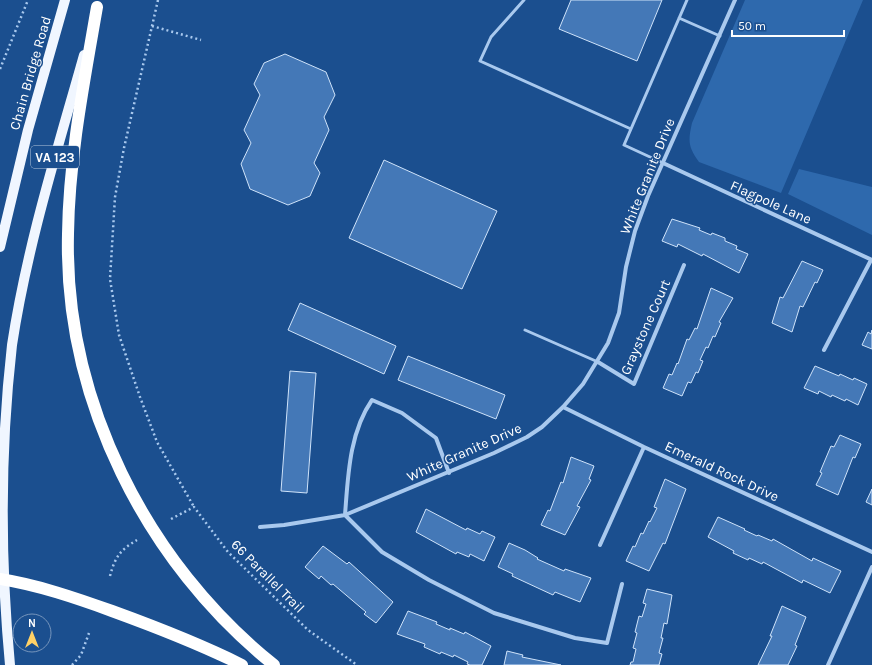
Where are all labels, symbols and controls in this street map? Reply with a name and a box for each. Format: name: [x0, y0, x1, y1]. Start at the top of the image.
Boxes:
scale bar: [732, 12, 844, 38]
street label: Chain Bridge Road: [6, 14, 55, 132]
text: 50 m: [738, 19, 766, 33]
street label: White Granite Drive: [616, 116, 679, 237]
road number: VA 123: [31, 146, 79, 168]
street label: Flagpole Lane: [728, 177, 814, 228]
street label: Graystone Court: [617, 277, 674, 378]
street label: White Granite Drive: [404, 420, 524, 485]
street label: Emerald Rock Drive: [662, 438, 781, 505]
street label: 66 Parallel Trail: [227, 536, 308, 617]
north arrow: [12, 613, 52, 653]
text: N: [28, 617, 36, 630]

